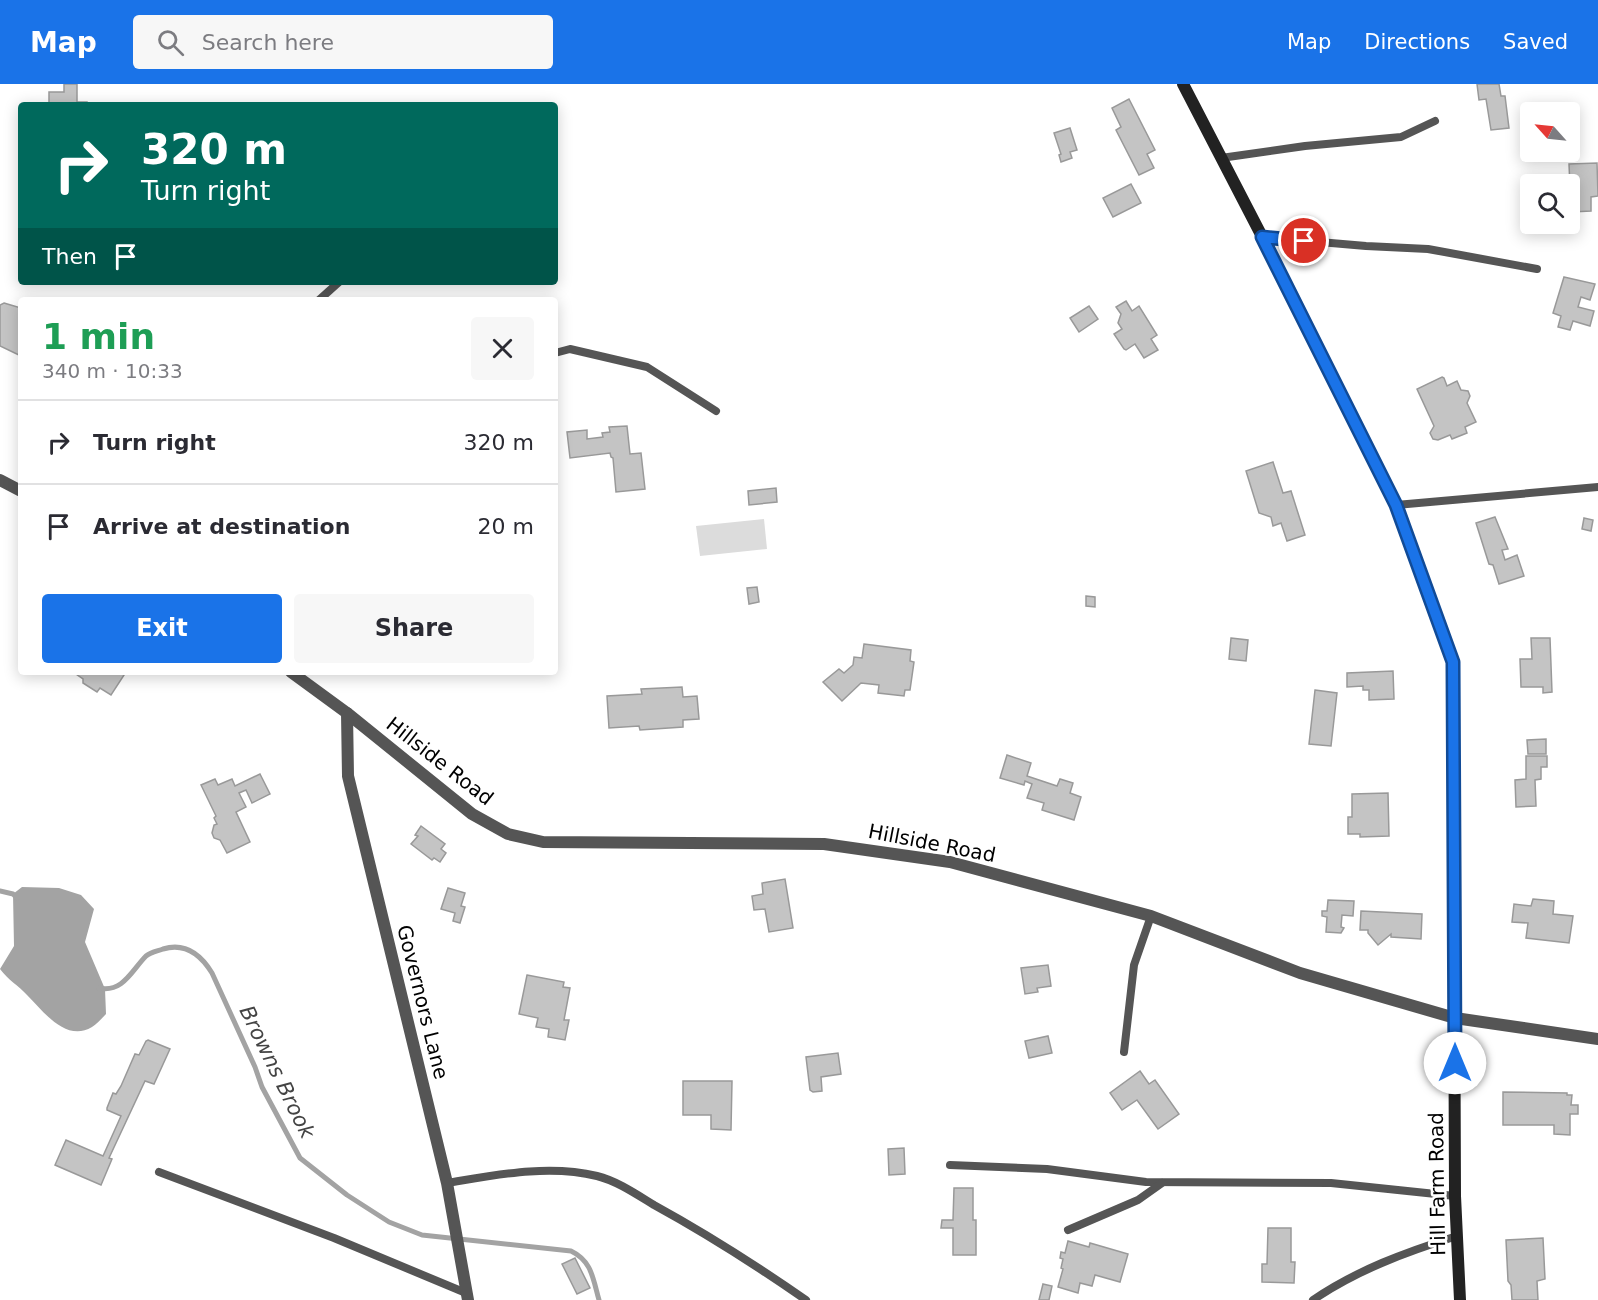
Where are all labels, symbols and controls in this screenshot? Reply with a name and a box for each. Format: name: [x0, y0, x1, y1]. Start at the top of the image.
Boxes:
search box: [133, 15, 553, 69]
text: Map: [30, 26, 97, 59]
icon: search: [154, 26, 187, 59]
text: Search here: [202, 30, 334, 55]
text: Map: [1287, 30, 1331, 54]
text: Directions: [1364, 30, 1470, 54]
text: Saved: [1503, 30, 1568, 54]
north arrow: [1520, 102, 1580, 162]
map controls: [1520, 102, 1580, 234]
text: 320 m: [141, 125, 287, 174]
icon: right: [42, 126, 120, 204]
button: search: [1520, 174, 1580, 234]
text: Turn right: [141, 175, 270, 206]
pin: [1278, 215, 1329, 266]
icon: arrive: [1287, 224, 1320, 257]
icon: arrive: [109, 240, 142, 273]
text: Then: [42, 244, 97, 269]
text: 1 min: [42, 316, 155, 357]
button: close: [471, 317, 534, 380]
text: 340 m · 10:33: [42, 359, 183, 383]
icon: right: [42, 426, 75, 459]
text: Turn right: [93, 430, 216, 455]
text: 320 m: [464, 430, 534, 455]
icon: arrive: [42, 510, 75, 543]
text: Arrive at destination: [93, 514, 350, 539]
text: 20 m: [478, 514, 534, 539]
button: Exit: [42, 594, 282, 663]
button: Share: [294, 594, 534, 663]
street label: Hillside Road: [382, 712, 498, 810]
street label: Hillside Road: [866, 819, 998, 867]
street label: Governors Lane: [392, 922, 454, 1082]
water label: Browns Brook: [234, 1002, 320, 1143]
position arrow: [1423, 1031, 1487, 1095]
street label: Hill Farm Road: [1424, 1112, 1450, 1256]

